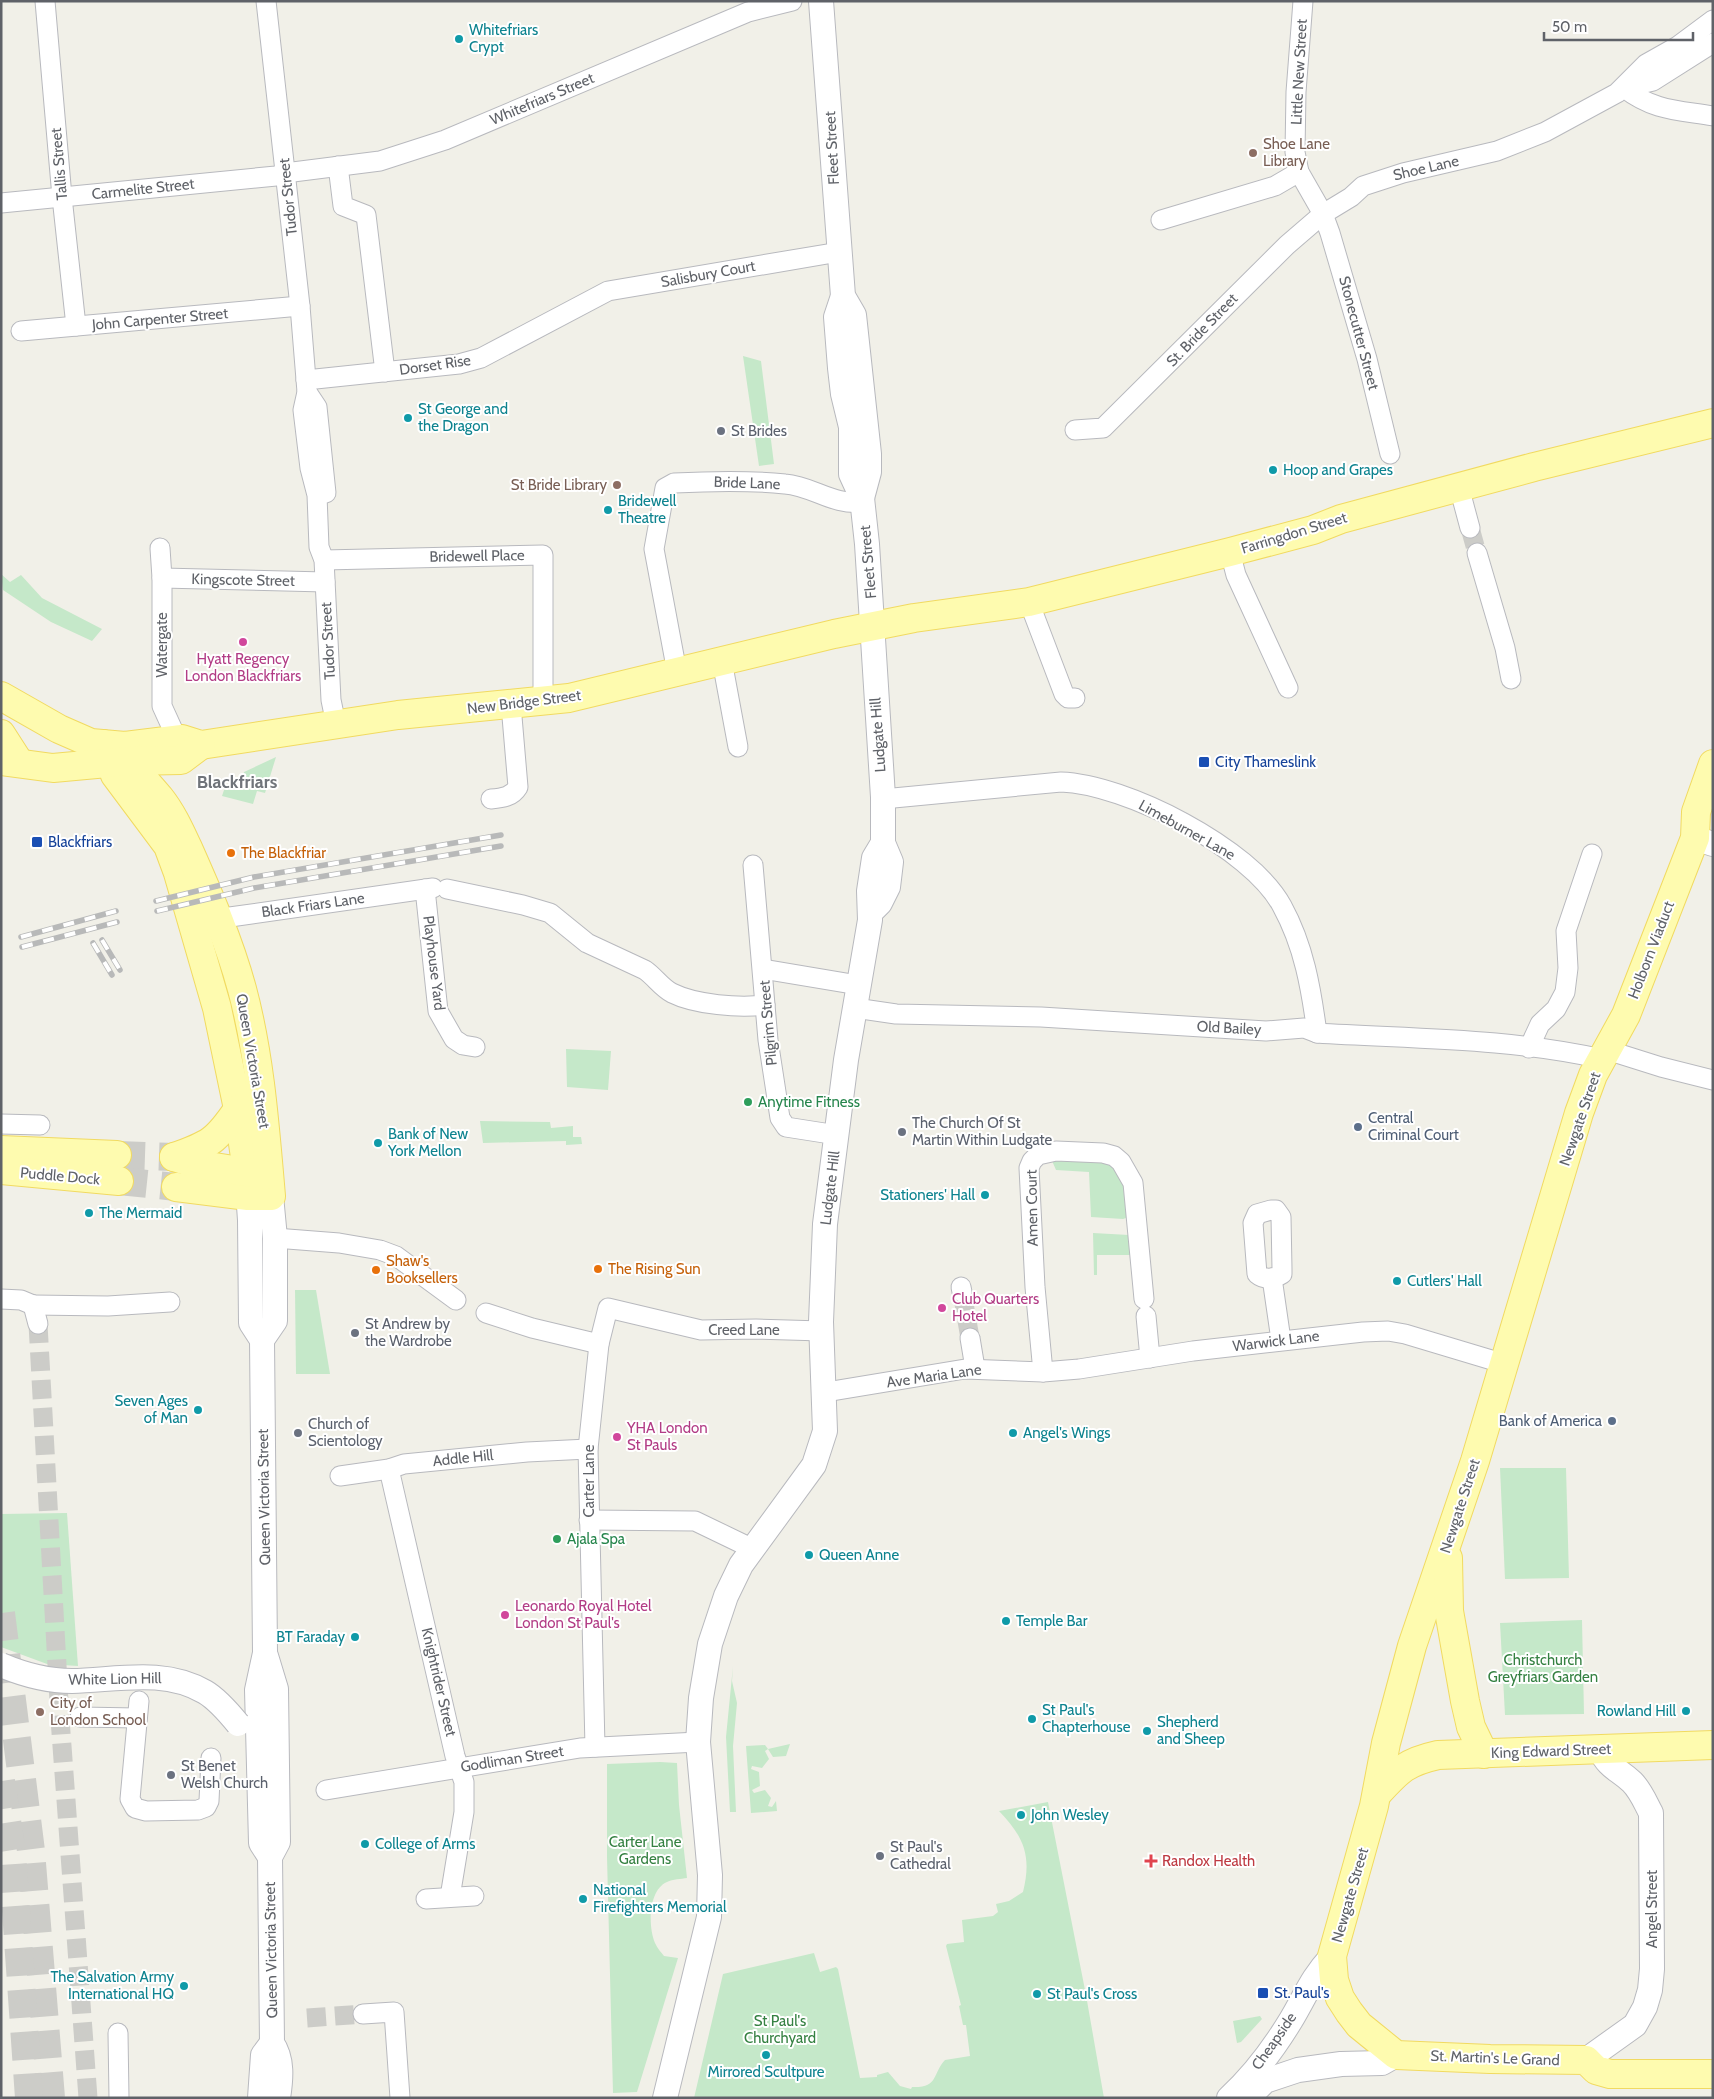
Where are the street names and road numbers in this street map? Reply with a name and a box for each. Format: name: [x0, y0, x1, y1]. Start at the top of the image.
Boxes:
street label: Little New Street: [1287, 19, 1311, 125]
street label: Whitefriars Street: [487, 69, 597, 129]
street label: Fleet Street: [821, 111, 843, 185]
street label: Tallis Street: [47, 127, 71, 201]
street label: Shoe Lane: [1391, 152, 1461, 184]
street label: Tudor Street: [275, 157, 301, 237]
street label: Carmelite Street: [91, 175, 195, 203]
street label: Salisbury Court: [659, 257, 757, 291]
street label: Stonecutter Street: [1335, 274, 1383, 392]
street label: St. Bride Street: [1163, 290, 1241, 370]
street label: John Carpenter Street: [90, 304, 229, 334]
street label: Dorset Rise: [398, 351, 472, 379]
street label: Bride Lane: [713, 473, 781, 493]
street label: Farringdon Street: [1239, 508, 1349, 558]
street label: Fleet Street: [856, 525, 880, 599]
street label: Bridewell Place: [429, 546, 525, 566]
street label: Kingscote Street: [191, 570, 295, 590]
street label: Tudor Street: [317, 602, 339, 680]
street label: Watergate: [153, 612, 171, 678]
street label: New Bridge Street: [466, 686, 582, 718]
street label: Ludgate Hill: [866, 697, 890, 773]
street label: Limeburner Lane: [1136, 796, 1239, 864]
street label: Black Friars Lane: [260, 889, 366, 921]
street label: Holborn Viaduct: [1624, 898, 1678, 1002]
street label: Playhouse Yard: [419, 914, 449, 1012]
street label: Pilgrim Street: [755, 980, 781, 1066]
street label: Queen Victoria Street: [232, 992, 274, 1130]
street label: Old Bailey: [1196, 1017, 1262, 1039]
street label: Newgate Street: [1556, 1070, 1604, 1168]
street label: Ludgate Hill: [817, 1149, 844, 1226]
street label: Puddle Dock: [19, 1164, 101, 1188]
street label: Amen Court: [1022, 1169, 1042, 1247]
street label: Creed Lane: [708, 1321, 780, 1339]
street label: Warwick Lane: [1232, 1327, 1321, 1355]
street label: Ave Maria Lane: [885, 1360, 983, 1392]
street label: Queen Victoria Street: [254, 1429, 274, 1565]
street label: Carter Lane: [580, 1444, 598, 1517]
street label: Addle Hill: [432, 1446, 495, 1470]
street label: Newgate Street: [1436, 1457, 1484, 1555]
street label: Knightrider Street: [418, 1626, 460, 1738]
street label: White Lion Hill: [68, 1669, 162, 1689]
street label: King Edward Street: [1490, 1740, 1612, 1762]
street label: Godliman Street: [459, 1742, 565, 1776]
street label: Newgate Street: [1328, 1845, 1372, 1945]
street label: Angel Street: [1643, 1870, 1661, 1948]
street label: Queen Victoria Street: [261, 1882, 281, 2018]
street label: Cheapside: [1248, 2009, 1300, 2073]
street label: St. Martin's Le Grand: [1430, 2047, 1560, 2069]

